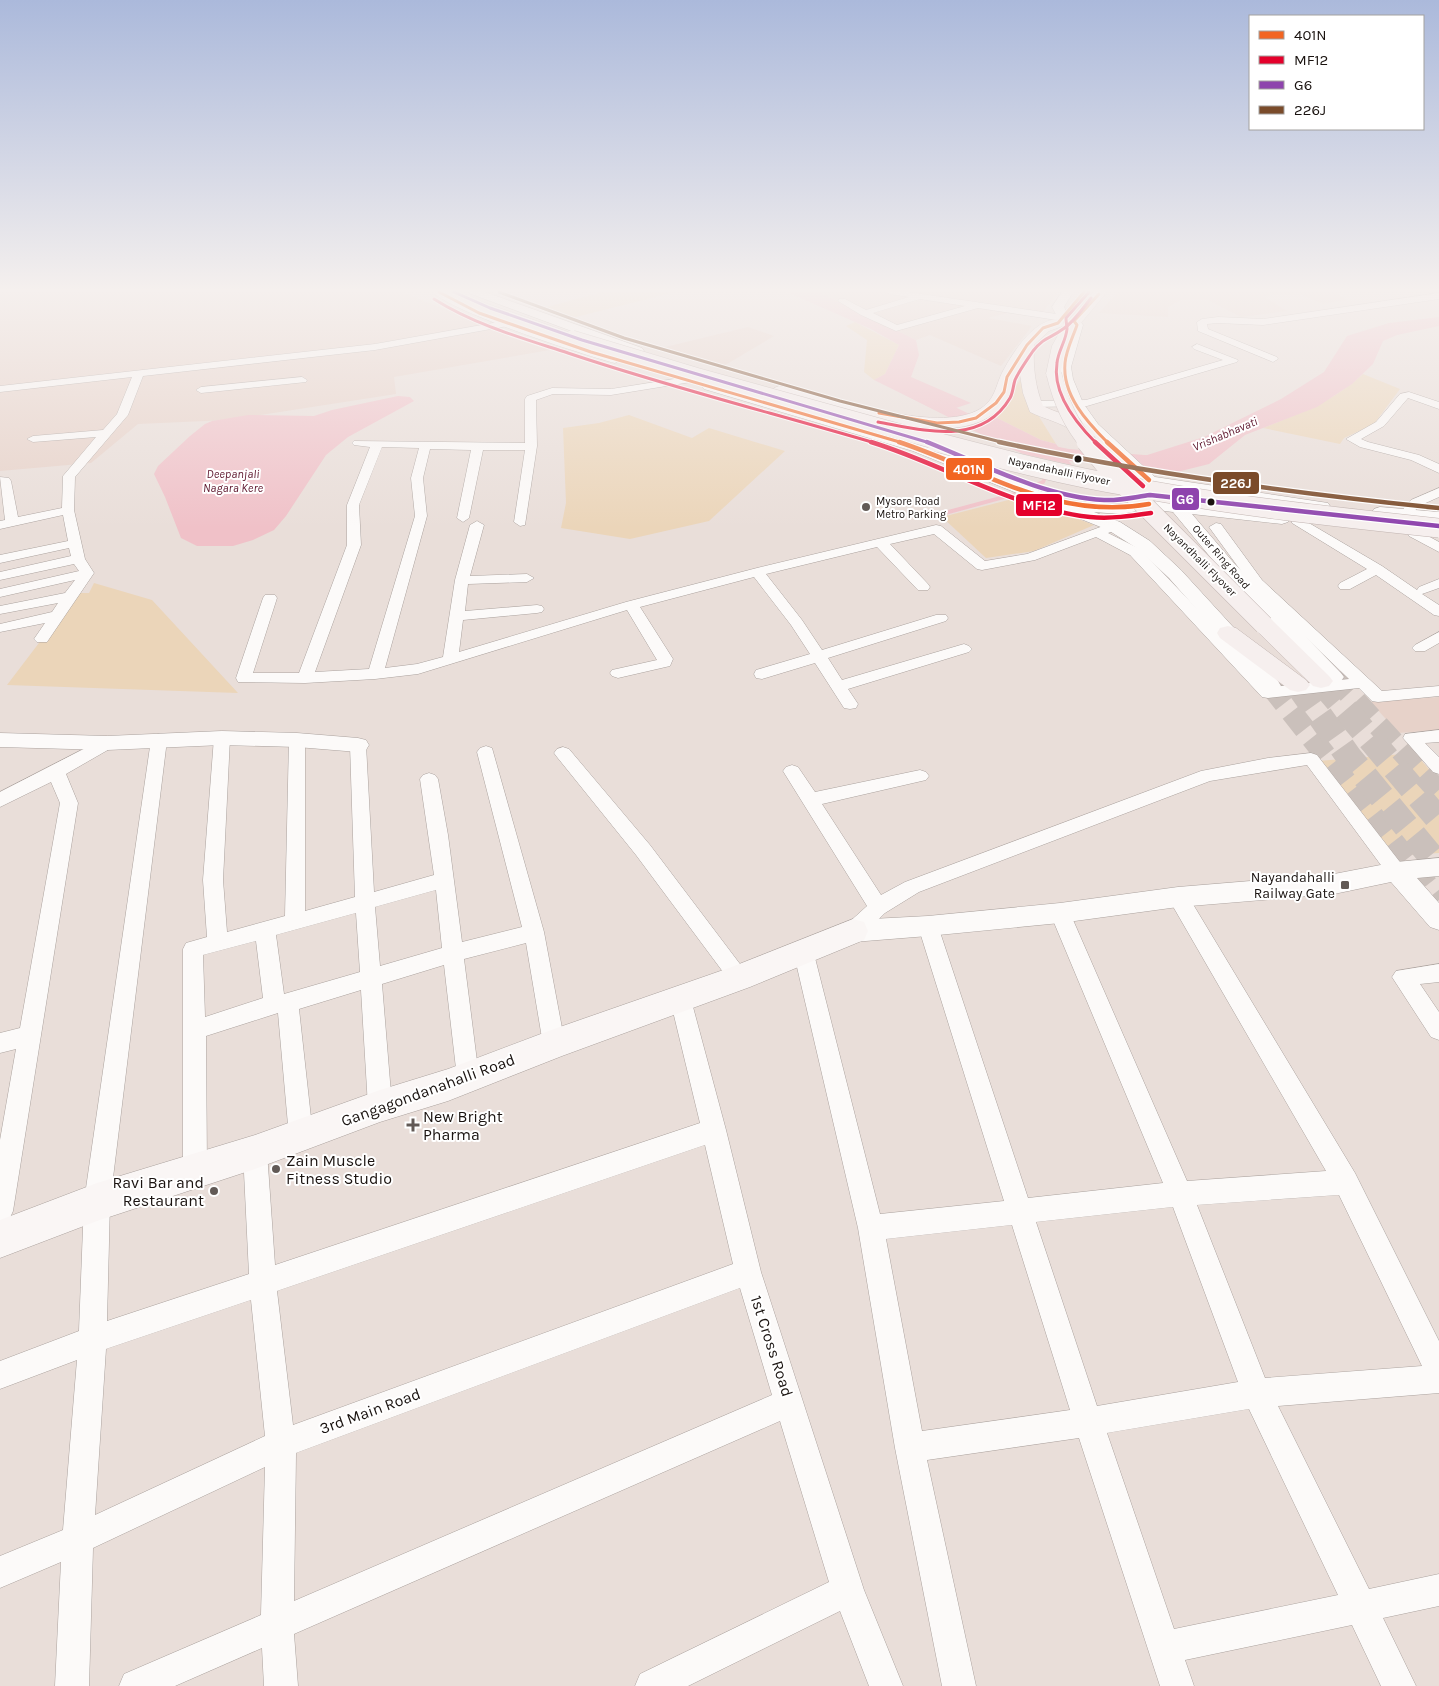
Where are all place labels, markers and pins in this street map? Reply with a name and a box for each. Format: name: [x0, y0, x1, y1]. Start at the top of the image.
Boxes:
unlabelled marker: [1073, 454, 1083, 464]
place label: Mysore Road Metro Parking: [876, 495, 947, 521]
unlabelled marker: [1206, 497, 1216, 507]
marker: Mysore Road Metro Parking: [860, 501, 872, 513]
place label: Nayandahalli Railway Gate: [1251, 869, 1335, 902]
marker: Nayandahalli Railway Gate: [1339, 879, 1351, 891]
place label: New Bright Pharma: [423, 1107, 503, 1144]
marker: New Bright Pharma: [407, 1119, 419, 1131]
place label: Zain Muscle Fitness Studio: [286, 1151, 392, 1188]
marker: Zain Muscle Fitness Studio: [270, 1163, 282, 1175]
place label: Ravi Bar and Restaurant: [113, 1173, 204, 1210]
marker: Ravi Bar and Restaurant: [208, 1185, 220, 1197]

